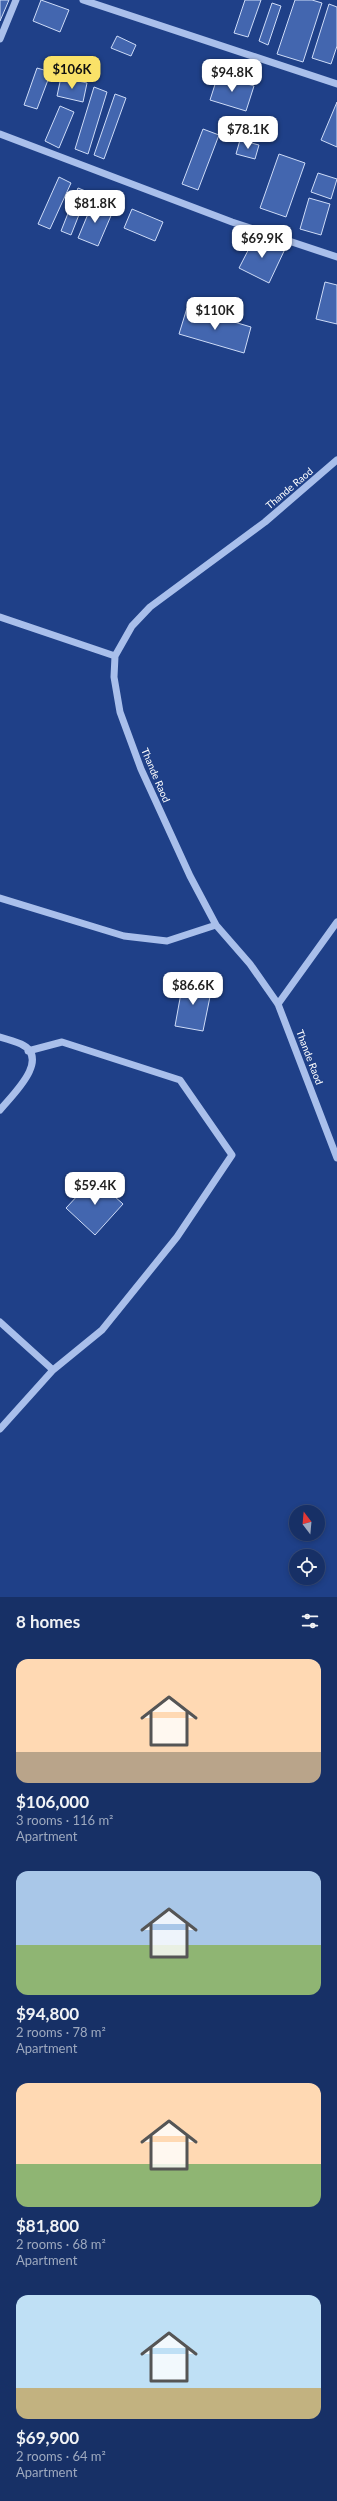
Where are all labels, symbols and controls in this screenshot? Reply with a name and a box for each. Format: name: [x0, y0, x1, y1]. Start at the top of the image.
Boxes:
pin: $106K: [44, 56, 100, 90]
pin: $94.8K: [199, 59, 265, 93]
text: $106K: [52, 61, 92, 77]
text: $94.8K: [211, 64, 253, 80]
pin: $78.1K: [215, 116, 281, 150]
text: $78.1K: [227, 121, 269, 137]
pin: $81.8K: [62, 190, 128, 224]
text: $81.8K: [74, 195, 116, 211]
pin: $69.9K: [229, 225, 295, 259]
text: $69.9K: [241, 230, 283, 246]
pin: $110K: [187, 297, 243, 331]
text: $110K: [195, 302, 235, 318]
street label: Thande Raod: [263, 465, 315, 511]
street label: Thande Raod: [139, 746, 173, 804]
pin: $86.6K: [160, 972, 226, 1006]
text: $86.6K: [172, 977, 214, 993]
street label: Thande Raod: [294, 1028, 326, 1086]
pin: $59.4K: [62, 1172, 128, 1206]
text: $59.4K: [74, 1177, 116, 1193]
north arrow: [289, 1505, 325, 1541]
map controls: [289, 1505, 325, 1585]
button: locate: [289, 1549, 325, 1585]
icon: filters: [299, 1610, 321, 1632]
text: 8 homes: [16, 1611, 80, 1632]
icon: home: [133, 1685, 205, 1757]
text: $106,000: [16, 1791, 89, 1812]
text: 3 rooms · 116 m²: [16, 1812, 113, 1828]
text: Apartment: [16, 1828, 77, 1844]
icon: home: [133, 1897, 205, 1969]
text: $94,800: [16, 2003, 79, 2024]
text: 2 rooms · 78 m²: [16, 2024, 106, 2040]
text: Apartment: [16, 2040, 77, 2056]
icon: home: [133, 2109, 205, 2181]
text: $81,800: [16, 2215, 79, 2236]
text: 2 rooms · 68 m²: [16, 2236, 106, 2252]
text: Apartment: [16, 2252, 77, 2268]
icon: home: [133, 2321, 205, 2393]
text: $69,900: [16, 2427, 79, 2448]
text: 2 rooms · 64 m²: [16, 2448, 106, 2464]
text: Apartment: [16, 2464, 77, 2480]

